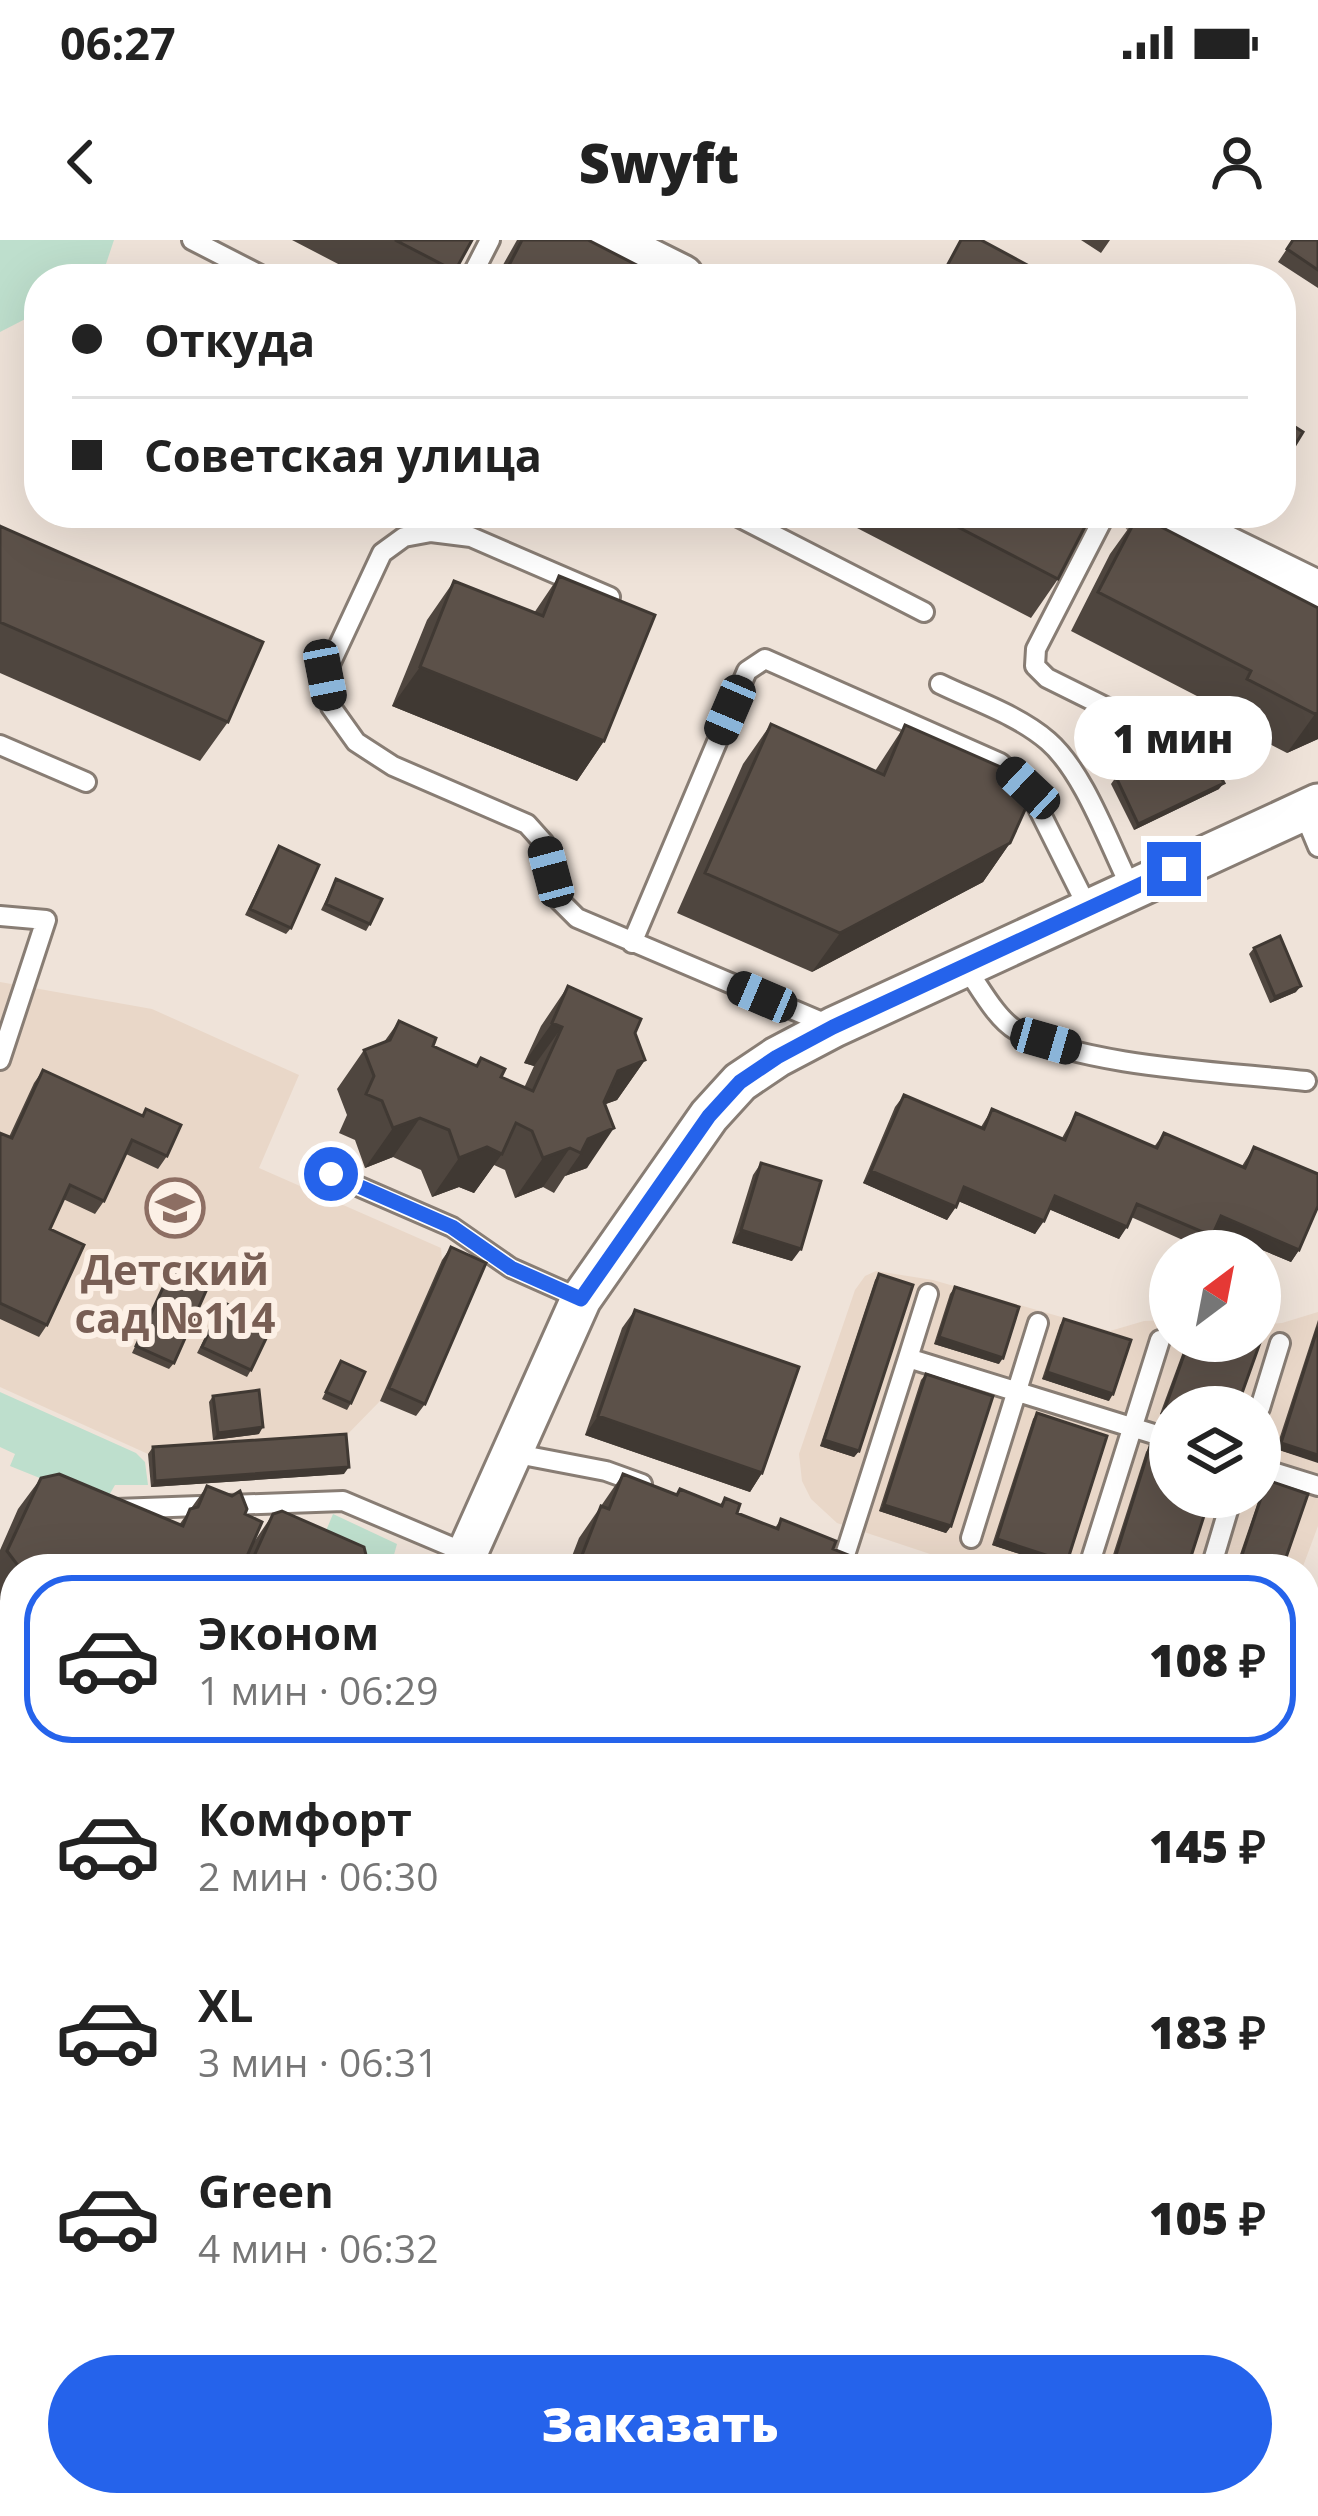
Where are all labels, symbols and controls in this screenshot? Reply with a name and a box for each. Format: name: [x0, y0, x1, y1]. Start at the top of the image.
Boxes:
text: 06:27: [60, 12, 176, 73]
text: Swyft: [579, 125, 739, 199]
icon: back: [48, 129, 114, 195]
icon: person: [1204, 129, 1270, 195]
text: Откуда: [144, 309, 315, 370]
text: Советская улица: [144, 424, 542, 485]
car: [300, 636, 350, 714]
car: [699, 670, 761, 750]
callout: 1 мин: [1075, 695, 1273, 779]
text: 1 мин: [1113, 711, 1233, 764]
car: [989, 750, 1067, 826]
car: [524, 833, 578, 911]
route end: [1147, 842, 1201, 896]
car: [722, 966, 802, 1028]
car: [1006, 1014, 1086, 1068]
route start: [304, 1147, 358, 1201]
school or university icon: Детский сад №114: [144, 1177, 206, 1239]
north arrow: [1149, 1230, 1281, 1362]
map controls: [1149, 1230, 1281, 1518]
place label: Детский сад №114: [75, 1240, 275, 1345]
button: layers: [1149, 1386, 1281, 1518]
text: Эконом: [198, 1602, 379, 1663]
icon: car: [54, 1605, 162, 1713]
text: 108 ₽: [1149, 1629, 1266, 1690]
text: 1 мин · 06:29: [198, 1663, 438, 1716]
text: Комфорт: [198, 1788, 412, 1849]
icon: car: [54, 1791, 162, 1899]
text: 145 ₽: [1149, 1815, 1266, 1876]
text: 2 мин · 06:30: [198, 1849, 438, 1902]
text: XL: [198, 1974, 253, 2035]
icon: car: [54, 1977, 162, 2085]
text: 183 ₽: [1149, 2001, 1266, 2062]
text: 3 мин · 06:31: [198, 2035, 438, 2088]
text: Green: [198, 2160, 334, 2221]
icon: car: [54, 2163, 162, 2271]
text: 105 ₽: [1149, 2187, 1266, 2248]
text: 4 мин · 06:32: [198, 2221, 438, 2274]
button: Заказать: [48, 2355, 1272, 2493]

